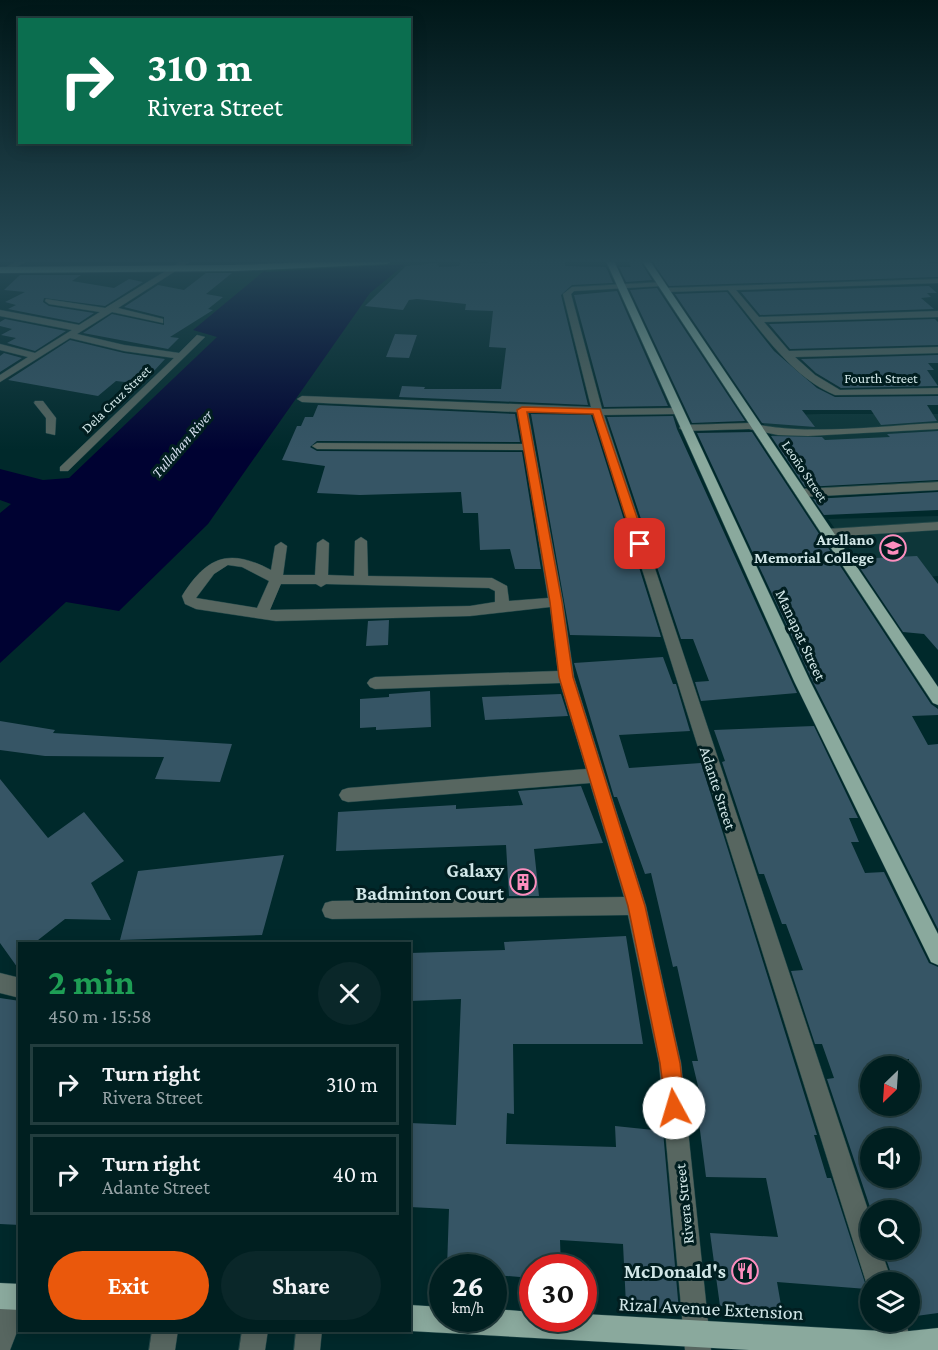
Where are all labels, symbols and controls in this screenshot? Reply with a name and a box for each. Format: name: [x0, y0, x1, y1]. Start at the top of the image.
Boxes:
icon: right: [48, 42, 126, 120]
text: 310 m: [147, 43, 252, 90]
text: Rivera Street: [147, 92, 283, 122]
street label: Dela Cruz Street: [78, 362, 154, 436]
street label: Fourth Street: [844, 370, 918, 386]
water label: Tullahan River: [148, 406, 216, 481]
street label: Leoño Street: [779, 438, 831, 505]
pin: [614, 518, 665, 569]
icon: arrive: [623, 527, 656, 560]
place label: Arellano Memorial College: [754, 531, 875, 566]
school or university icon: Arellano Memorial College: [878, 533, 908, 563]
street label: Manapat Street: [772, 587, 830, 684]
street label: Adante Street: [697, 744, 740, 832]
place label: Galaxy Badminton Court: [356, 859, 505, 904]
building icon: Galaxy Badminton Court: [508, 867, 538, 897]
text: 2 min: [48, 962, 135, 1002]
button: close: [318, 962, 381, 1025]
text: 450 m · 15:58: [48, 1005, 152, 1027]
north arrow: [860, 1056, 920, 1116]
map controls: [860, 1056, 920, 1332]
text: Turn right: [102, 1061, 200, 1086]
icon: right: [51, 1068, 84, 1101]
text: 310 m: [326, 1072, 378, 1097]
position arrow: [642, 1076, 706, 1140]
text: Rivera Street: [102, 1086, 203, 1108]
button: sound: [860, 1128, 920, 1188]
text: Turn right: [102, 1151, 200, 1176]
icon: right: [51, 1158, 84, 1191]
text: 40 m: [333, 1162, 378, 1187]
street label: Rivera Street: [671, 1162, 697, 1245]
text: Adante Street: [102, 1176, 210, 1198]
button: search: [860, 1200, 920, 1260]
button: Exit: [48, 1251, 209, 1320]
button: Share: [221, 1251, 381, 1320]
speed limit sign: 30: [519, 1254, 597, 1332]
restaurant icon: McDonald's: [730, 1256, 760, 1286]
place label: McDonald's: [624, 1260, 726, 1282]
text: 26: [452, 1269, 484, 1302]
button: layers: [860, 1272, 920, 1332]
street label: Rizal Avenue Extension: [618, 1292, 804, 1324]
text: km/h: [452, 1300, 484, 1316]

